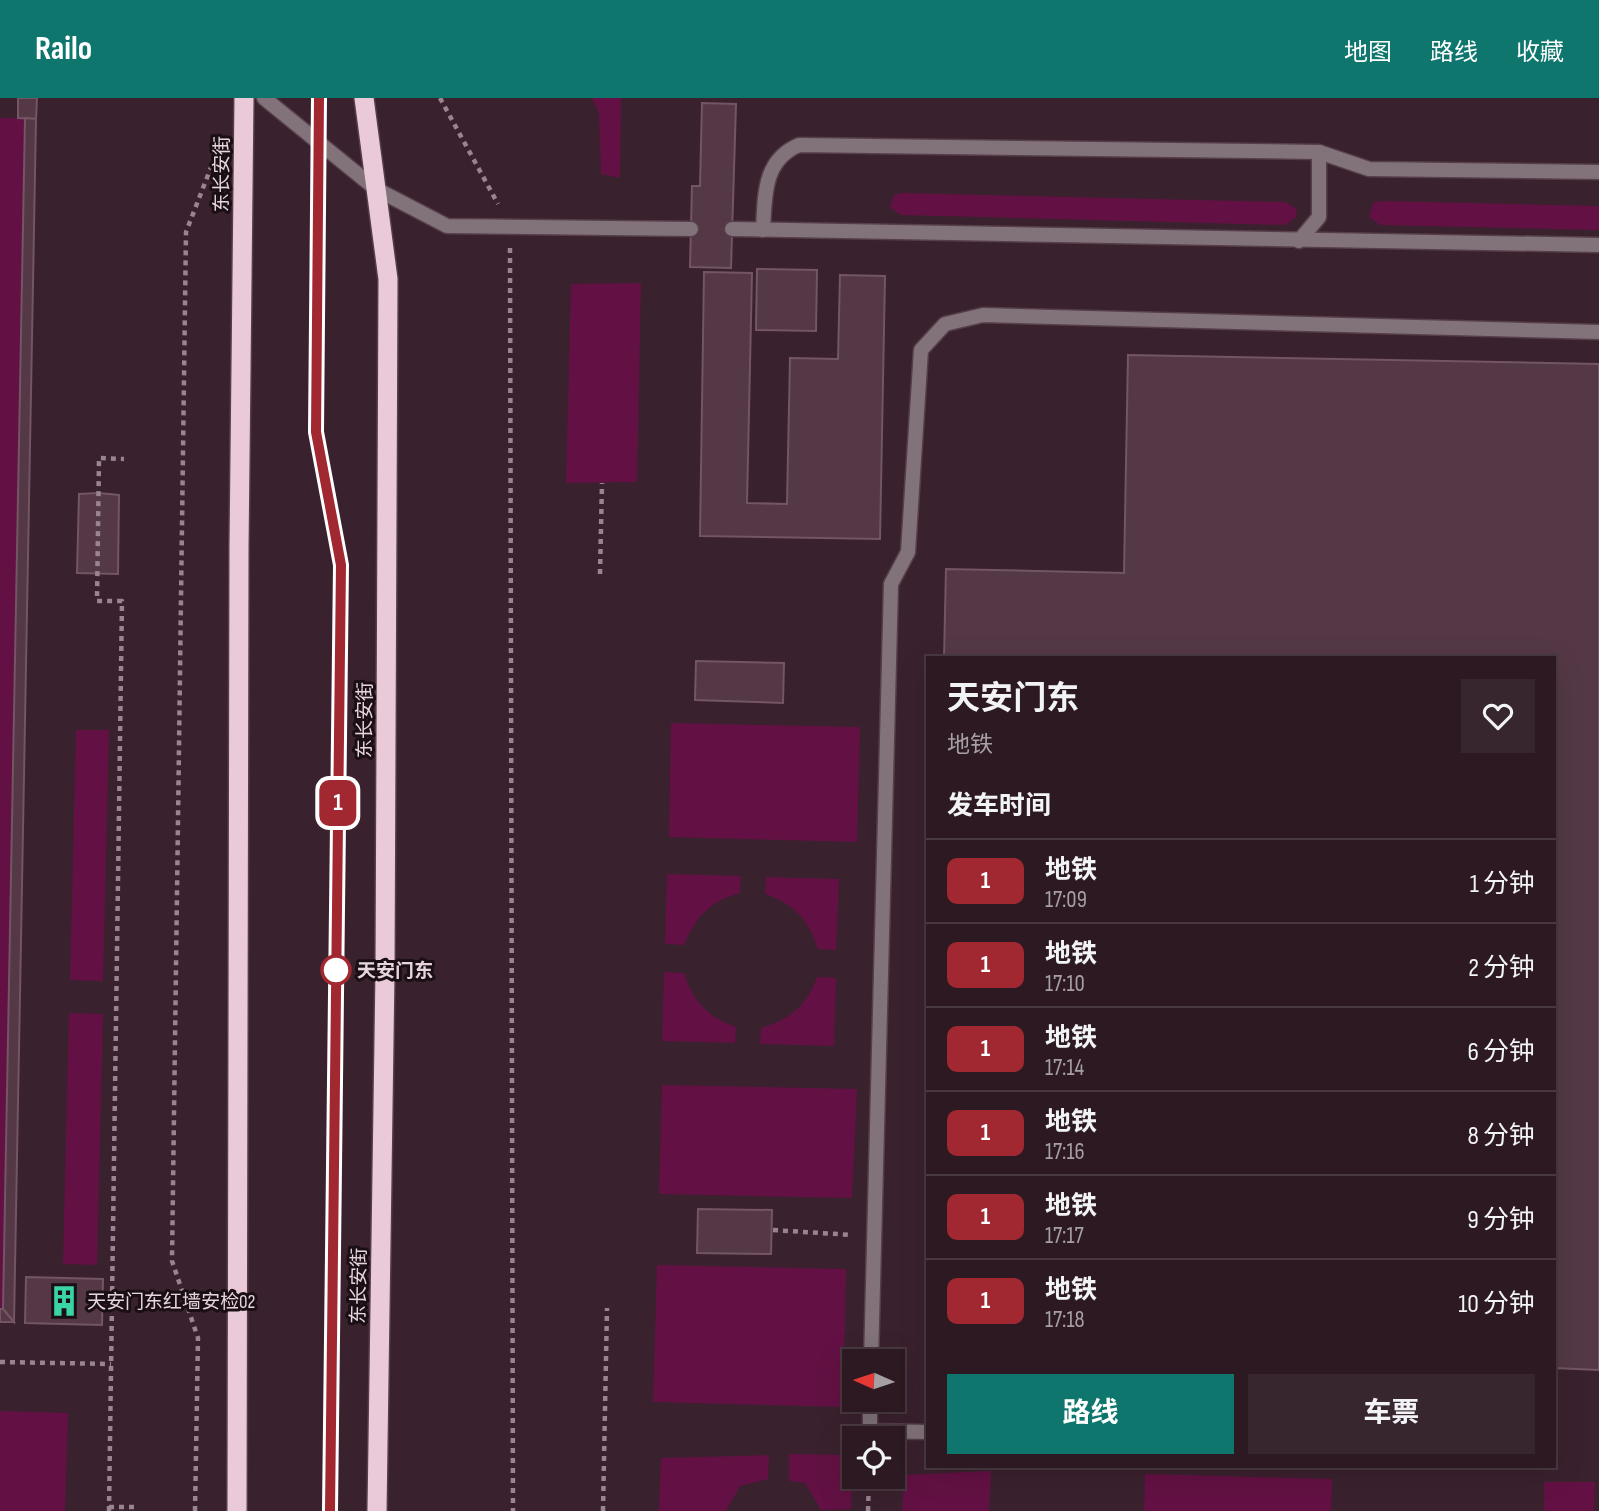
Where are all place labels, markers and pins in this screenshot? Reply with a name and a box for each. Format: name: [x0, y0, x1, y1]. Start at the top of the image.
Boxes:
marker: 天安门东: [321, 955, 351, 985]
place label: 天安门东: [357, 960, 433, 983]
building icon: 天安门东红墙安检02: [47, 1284, 81, 1318]
place label: 天安门东红墙安检02: [87, 1291, 255, 1314]

